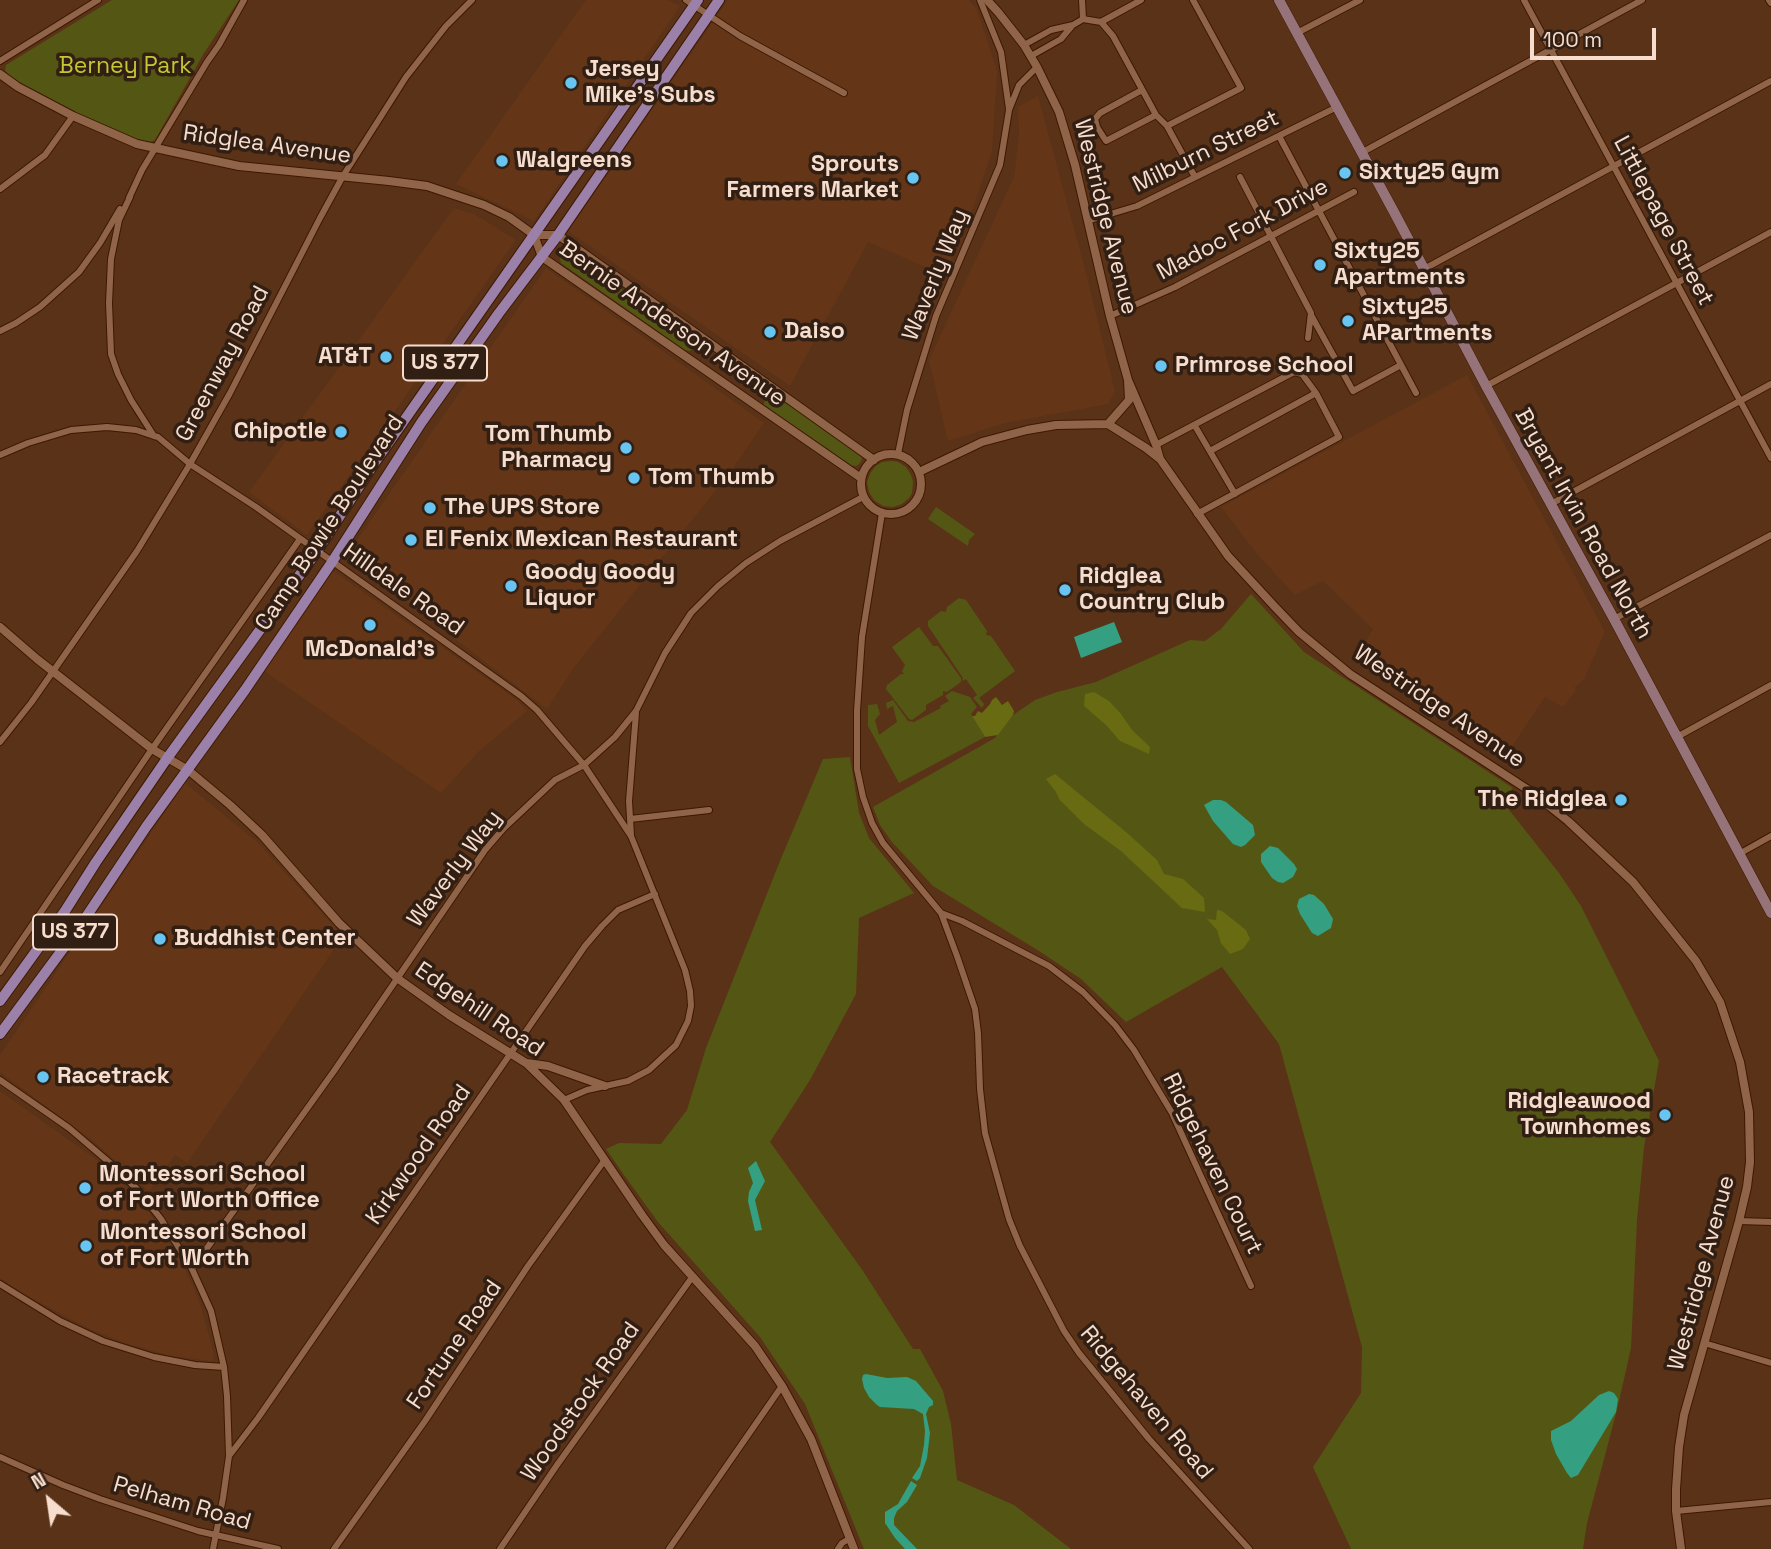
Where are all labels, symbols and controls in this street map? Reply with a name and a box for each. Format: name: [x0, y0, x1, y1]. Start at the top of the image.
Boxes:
scale bar: [1533, 14, 1659, 58]
text: 100 m: [1543, 26, 1602, 53]
park label: Berney Park: [58, 53, 192, 81]
place label: Jersey Mike's Subs: [585, 56, 716, 110]
marker: Jersey Mike's Subs: [563, 75, 579, 91]
street label: Milburn Street: [1128, 105, 1284, 199]
street label: Westridge Avenue: [1067, 116, 1143, 318]
street label: Ridglea Avenue: [181, 120, 353, 170]
street label: Littlepage Street: [1607, 132, 1719, 310]
place label: Walgreens: [516, 147, 632, 175]
place label: Sprouts Farmers Market: [727, 151, 899, 205]
marker: Walgreens: [494, 153, 510, 169]
place label: Sixty25 Gym: [1359, 159, 1500, 187]
marker: Sixty25 Gym: [1337, 165, 1353, 181]
marker: Sprouts Farmers Market: [905, 170, 921, 186]
street label: Madoc Fork Drive: [1153, 173, 1333, 287]
street label: Waverly Way: [897, 205, 975, 345]
street label: Bernie Anderson Avenue: [554, 235, 790, 413]
place label: Sixty25 Apartments: [1334, 238, 1465, 292]
marker: Sixty25 Apartments: [1312, 257, 1328, 273]
street label: Greenway Road: [170, 281, 276, 447]
place label: Sixty25 APartments: [1362, 294, 1492, 348]
marker: Sixty25 APartments: [1340, 313, 1356, 329]
place label: Daiso: [784, 318, 845, 346]
marker: Daiso: [762, 324, 778, 340]
place label: AT&T: [318, 343, 372, 371]
road number: US 377: [403, 346, 487, 380]
marker: AT&T: [378, 349, 394, 365]
place label: Primrose School: [1175, 352, 1354, 380]
marker: Primrose School: [1153, 358, 1169, 374]
street label: Bryant Irvin Road North: [1508, 404, 1658, 644]
street label: Camp Bowie Boulevard: [250, 410, 410, 636]
place label: Chipotle: [234, 418, 327, 446]
place label: Tom Thumb Pharmacy: [485, 421, 612, 475]
marker: Chipotle: [333, 424, 349, 440]
marker: Tom Thumb Pharmacy: [618, 440, 634, 456]
place label: Tom Thumb: [648, 464, 775, 492]
marker: Tom Thumb: [626, 470, 642, 486]
place label: The UPS Store: [444, 494, 600, 522]
marker: The UPS Store: [422, 500, 438, 516]
place label: El Fenix Mexican Restaurant: [425, 526, 738, 554]
marker: El Fenix Mexican Restaurant: [403, 532, 419, 548]
street label: Hilldale Road: [337, 538, 469, 642]
place label: Goody Goody Liquor: [525, 559, 675, 613]
place label: Ridglea Country Club: [1079, 563, 1225, 617]
marker: Goody Goody Liquor: [503, 578, 519, 594]
marker: Ridglea Country Club: [1057, 582, 1073, 598]
marker: McDonald's: [362, 617, 378, 633]
place label: McDonald's: [305, 636, 435, 664]
street label: Westridge Avenue: [1348, 639, 1530, 775]
place label: The Ridglea: [1478, 786, 1607, 814]
marker: The Ridglea: [1613, 792, 1629, 808]
street label: Waverly Way: [402, 805, 508, 933]
road number: US 377: [33, 914, 117, 950]
place label: Buddhist Center: [174, 925, 356, 953]
marker: Buddhist Center: [152, 931, 168, 947]
street label: Edgehill Road: [409, 957, 549, 1063]
place label: Racetrack: [57, 1063, 170, 1091]
marker: Racetrack: [35, 1069, 51, 1085]
street label: Ridgehaven Court: [1156, 1069, 1268, 1259]
street label: Kirkwood Road: [361, 1080, 477, 1230]
place label: Ridgleawood Townhomes: [1508, 1088, 1651, 1142]
marker: Ridgleawood Townhomes: [1657, 1107, 1673, 1123]
place label: Montessori School of Fort Worth Office: [99, 1161, 320, 1215]
street label: Westridge Avenue: [1663, 1173, 1741, 1373]
marker: Montessori School of Fort Worth Office: [77, 1180, 93, 1196]
place label: Montessori School of Fort Worth: [100, 1219, 307, 1273]
marker: Montessori School of Fort Worth: [78, 1238, 94, 1254]
street label: Fortune Road: [402, 1275, 508, 1415]
street label: Woodstock Road: [516, 1317, 646, 1487]
street label: Ridgehaven Road: [1074, 1321, 1218, 1485]
north arrow: [14, 1465, 84, 1535]
text: N: [27, 1467, 50, 1495]
street label: Pelham Road: [110, 1471, 254, 1537]

